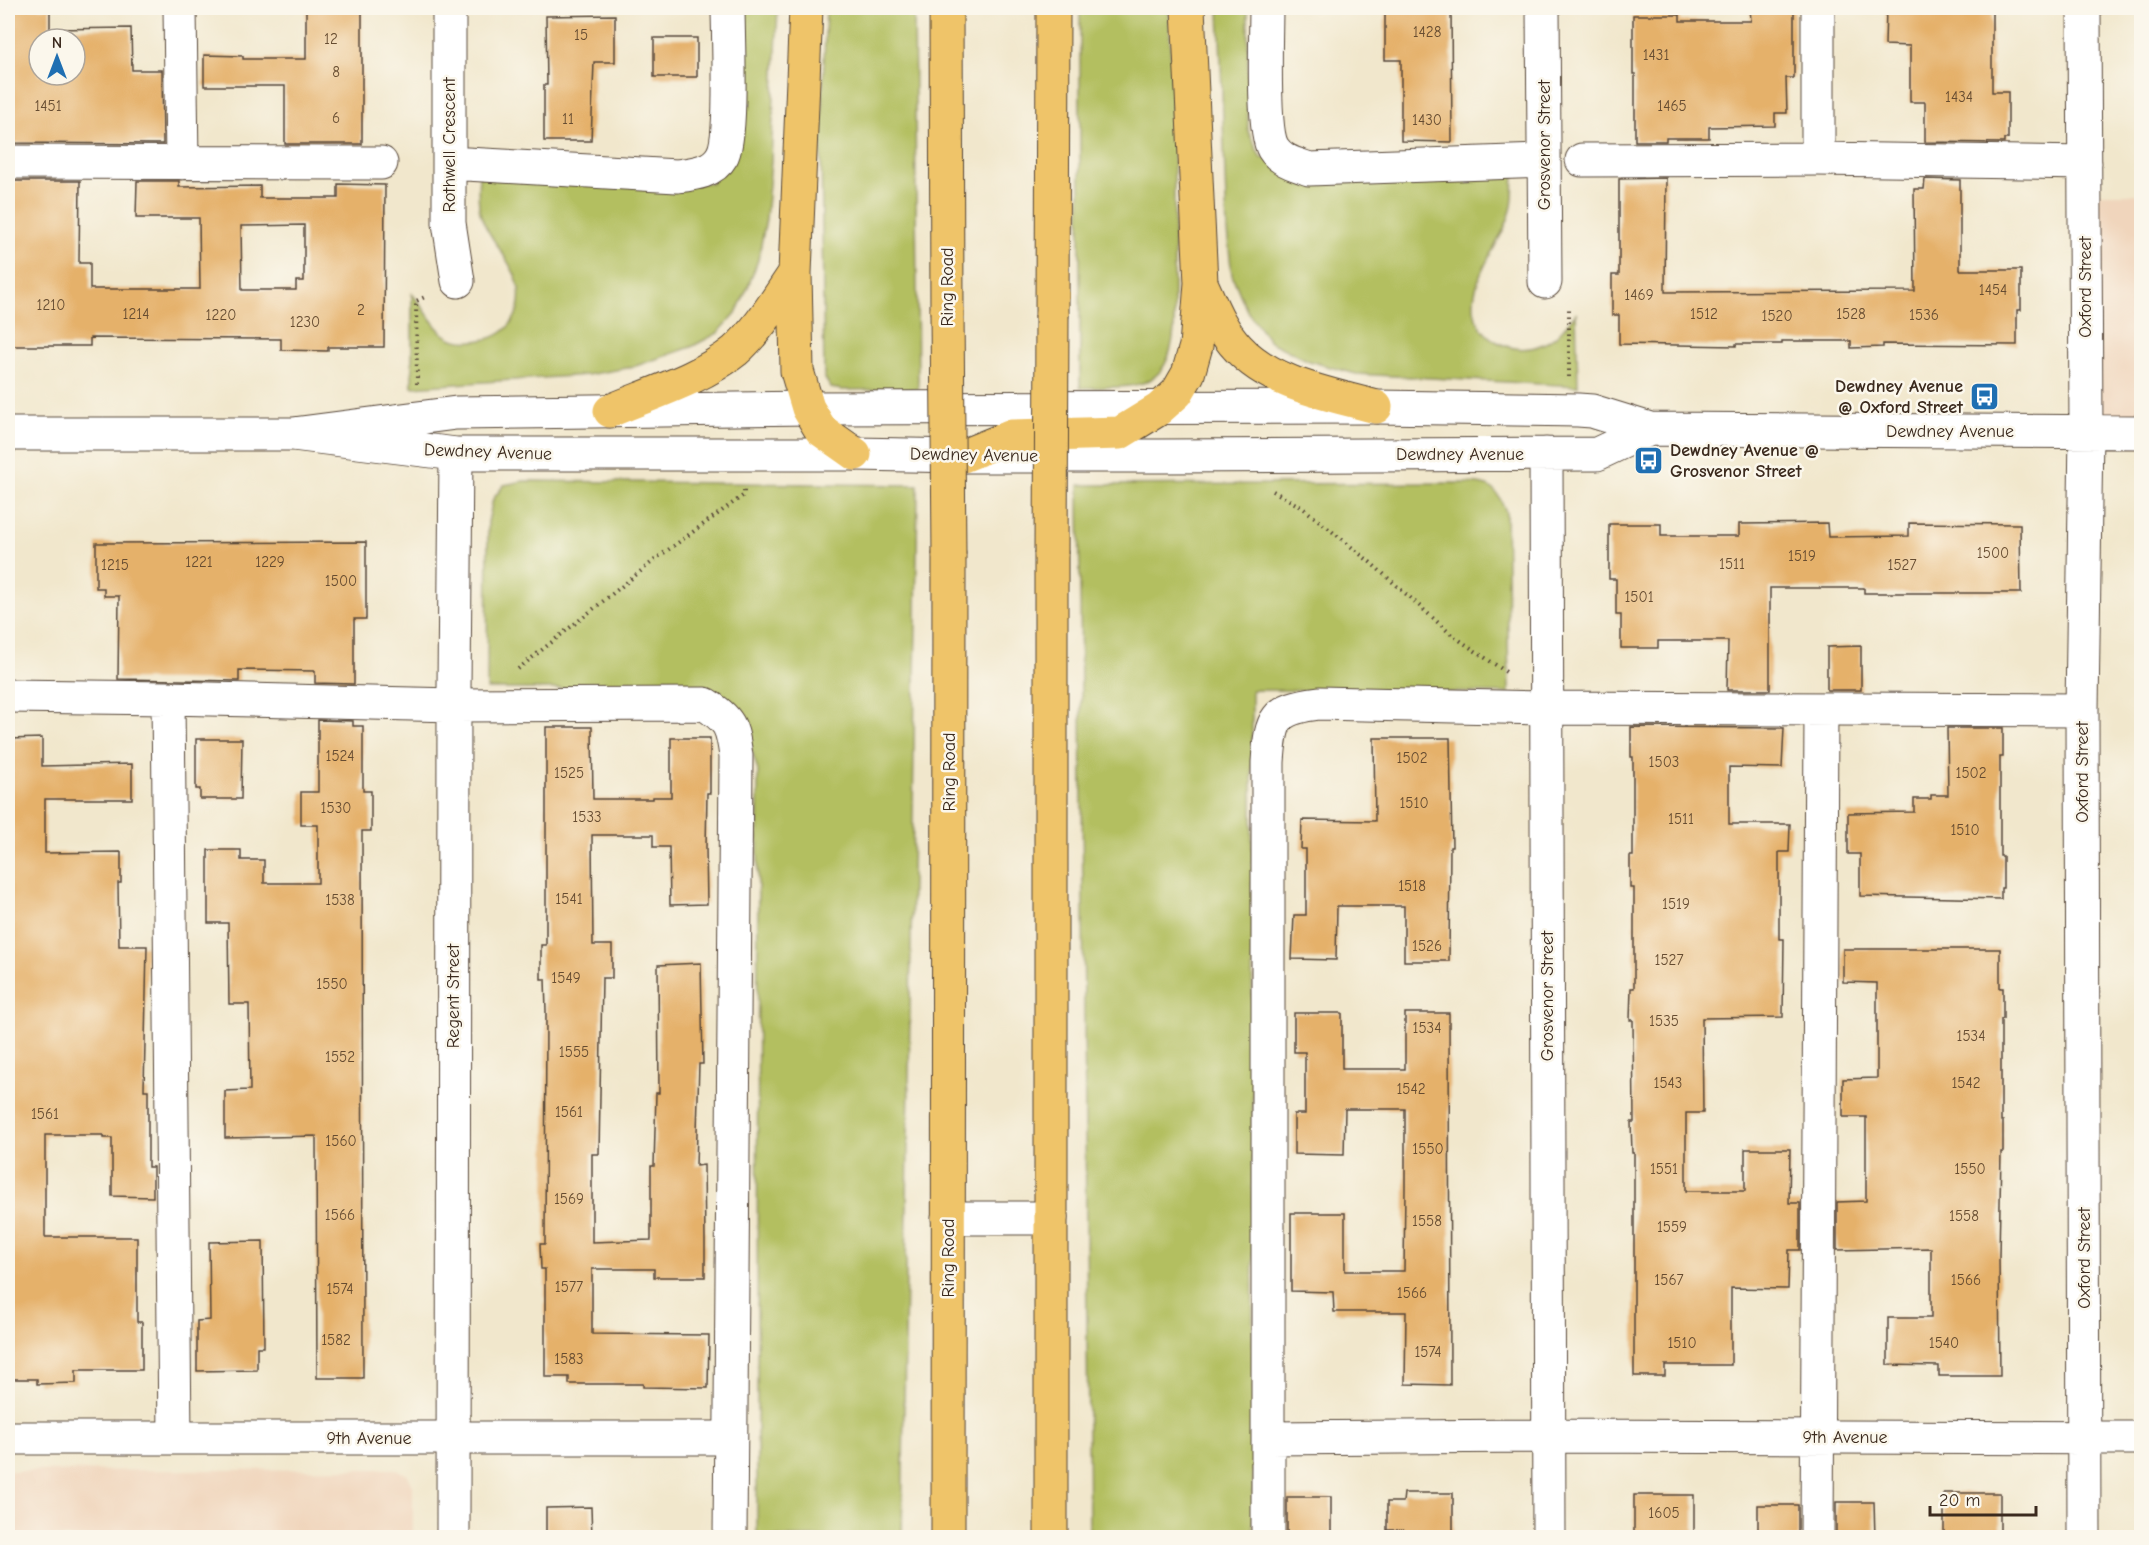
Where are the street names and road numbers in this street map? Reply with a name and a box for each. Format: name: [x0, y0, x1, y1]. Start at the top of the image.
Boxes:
street label: Rothwell Crescent: [439, 77, 460, 213]
street label: Grosvenor Street: [1534, 79, 1555, 210]
street label: Oxford Street: [2075, 235, 2096, 338]
street label: Ring Road: [937, 247, 958, 327]
street label: Dewdney Avenue: [1886, 421, 2014, 442]
street label: Dewdney Avenue: [424, 439, 552, 465]
street label: Dewdney Avenue: [910, 443, 1038, 467]
street label: Dewdney Avenue: [1396, 444, 1524, 465]
street label: Oxford Street: [2072, 720, 2093, 823]
street label: Ring Road: [939, 732, 960, 812]
street label: Grosvenor Street: [1537, 930, 1558, 1061]
street label: Regent Street: [443, 943, 464, 1048]
street label: Oxford Street: [2074, 1206, 2095, 1309]
street label: Ring Road: [938, 1218, 959, 1298]
street label: 9th Avenue: [1802, 1427, 1888, 1448]
street label: 9th Avenue: [326, 1428, 412, 1449]

